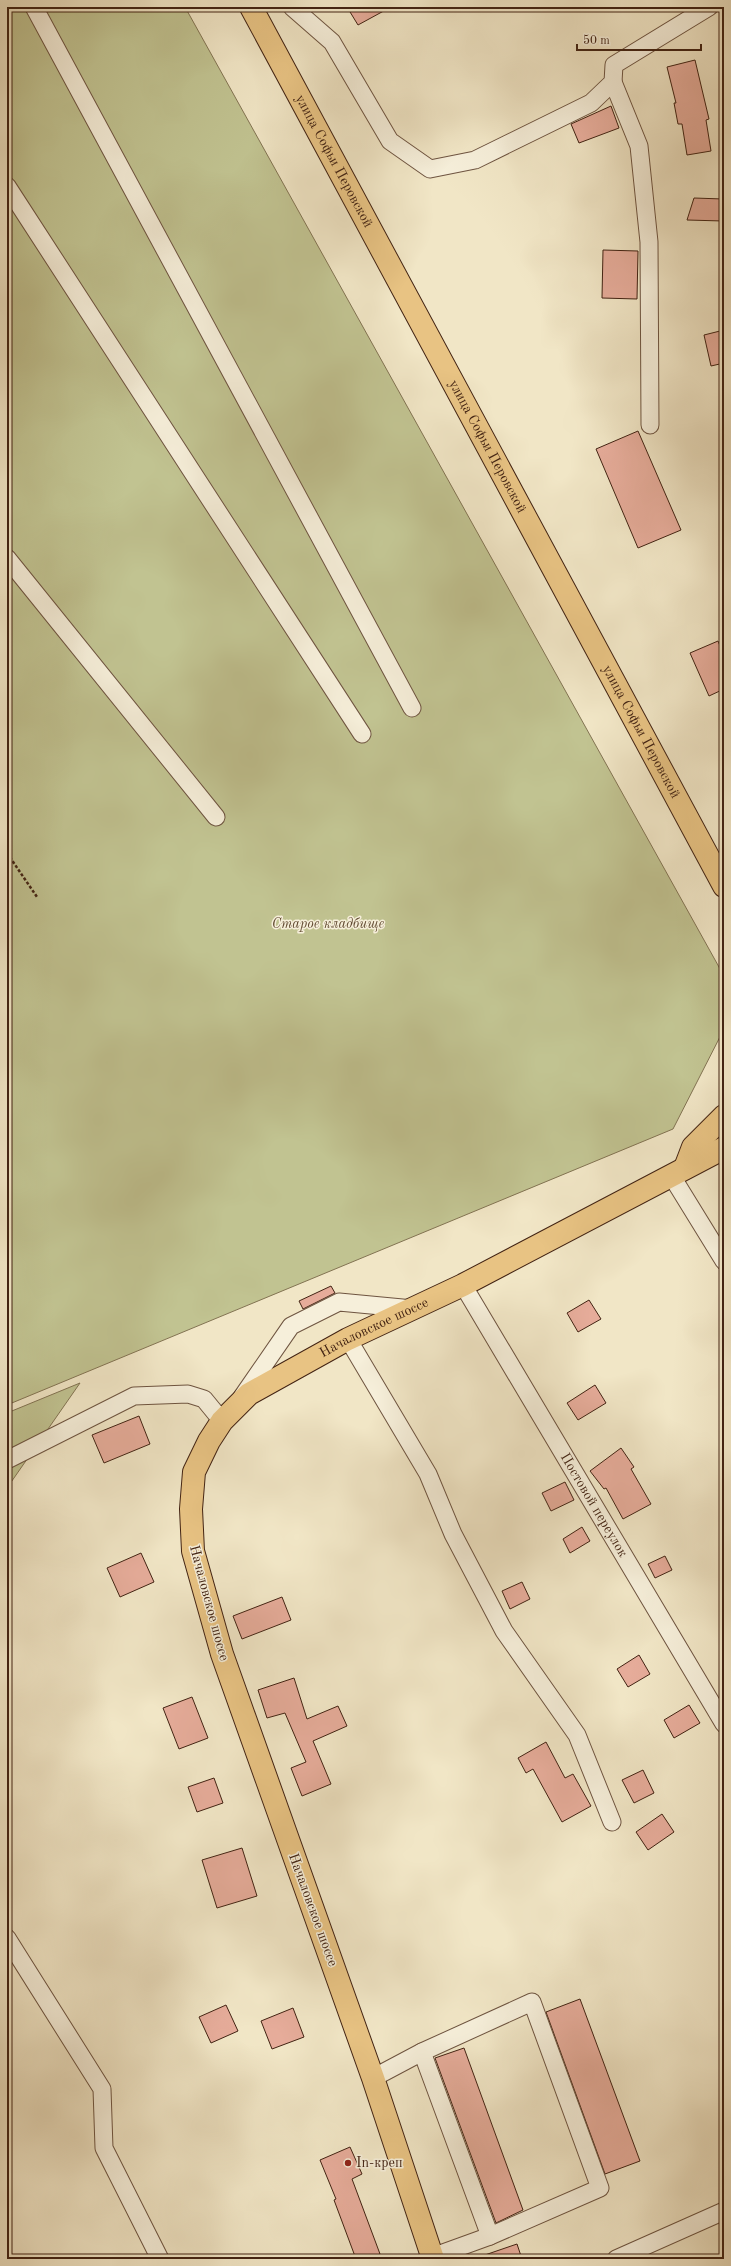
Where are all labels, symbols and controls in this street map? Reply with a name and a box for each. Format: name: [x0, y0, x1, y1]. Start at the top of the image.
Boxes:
scale bar: [577, 26, 701, 52]
text: 50 m: [583, 34, 610, 47]
street label: улица Софьи Перовской: [293, 92, 375, 230]
street label: улица Софьи Перовской: [446, 378, 529, 515]
street label: улица Софьи Перовской: [600, 663, 682, 801]
park label: Старое кладбище: [272, 916, 385, 932]
street label: Началовское шоссе: [317, 1295, 431, 1360]
street label: Постовой переулок: [558, 1451, 630, 1559]
street label: Началовское шоссе: [187, 1544, 231, 1662]
street label: Началовское шоссе: [286, 1852, 340, 1968]
place label: In-креп: [356, 2156, 403, 2170]
marker: In-креп: [343, 2158, 353, 2168]

